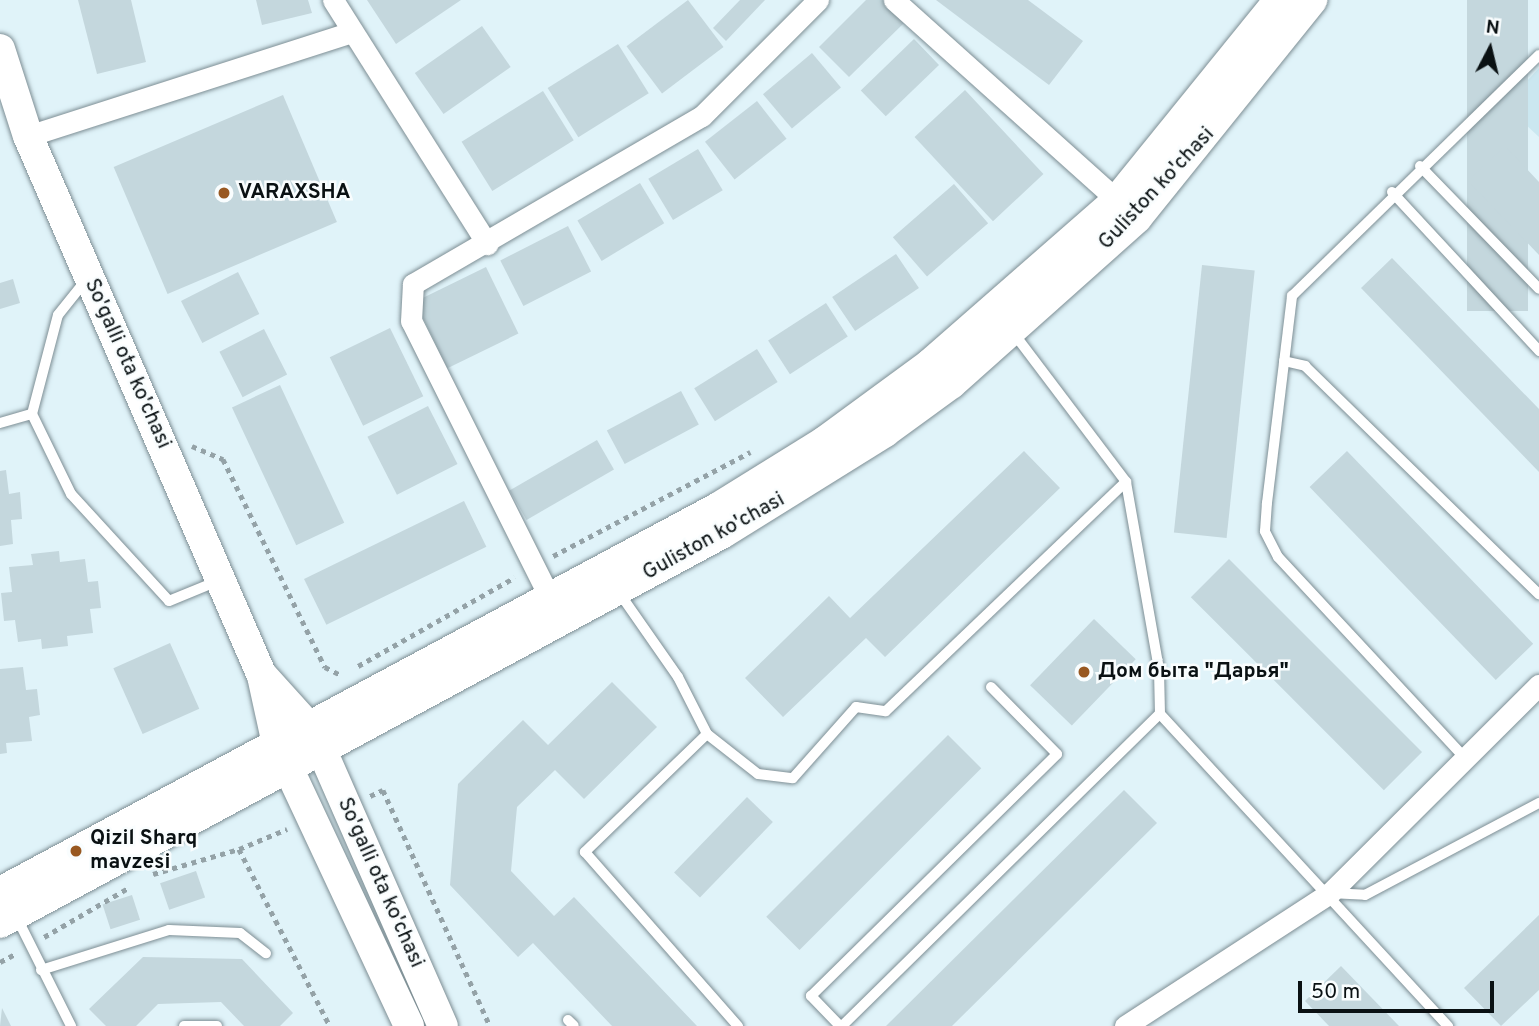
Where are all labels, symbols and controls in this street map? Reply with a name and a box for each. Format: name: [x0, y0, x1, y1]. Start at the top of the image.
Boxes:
north arrow: [1455, 14, 1525, 84]
text: N: [1484, 15, 1501, 41]
street label: Guliston ko'chasi: [1094, 123, 1220, 255]
place label: VARAXSHA: [238, 180, 351, 206]
marker: VARAXSHA: [216, 185, 232, 201]
street label: So'galli ota ko'chasi: [78, 275, 176, 453]
street label: Guliston ko'chasi: [639, 488, 789, 586]
place label: Дом быта "Дарья": [1098, 659, 1289, 685]
marker: Дом быта "Дарья": [1076, 664, 1092, 680]
street label: So'galli ota ko'chasi: [331, 794, 429, 972]
place label: Qizil Sharq mavzesi: [90, 826, 197, 876]
marker: Qizil Sharq mavzesi: [68, 843, 84, 859]
scale bar: [1301, 967, 1497, 1011]
text: 50 m: [1311, 979, 1360, 1006]

